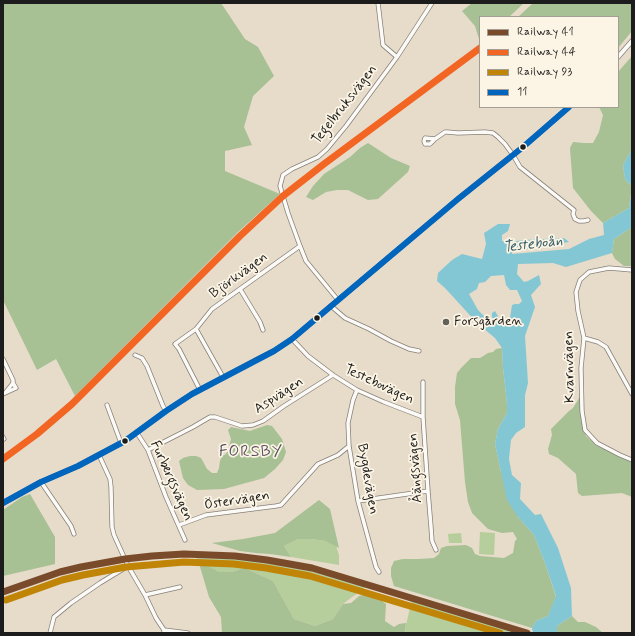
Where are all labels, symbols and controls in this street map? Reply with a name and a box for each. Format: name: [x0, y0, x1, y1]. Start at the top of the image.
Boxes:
legend: [479, 16, 619, 108]
text: Railway 41: [517, 24, 574, 40]
text: Railway 44: [517, 44, 576, 60]
street label: Tegelbruksvägen: [309, 62, 381, 148]
text: Railway 93: [517, 64, 572, 80]
text: 11: [517, 84, 528, 100]
unlabelled marker: [518, 142, 528, 152]
water label: Testeboån: [502, 232, 564, 258]
street label: Björkvägen: [207, 249, 271, 303]
unlabelled marker: [312, 313, 322, 323]
place label: Forsgården: [454, 314, 523, 330]
marker: Forsgården: [441, 317, 451, 327]
street label: Kvarnvägen: [561, 331, 579, 403]
street label: Testebovägen: [342, 362, 416, 408]
street label: Aspvägen: [251, 374, 307, 418]
street label: Åängsvägen: [405, 432, 427, 504]
unlabelled marker: [120, 436, 130, 446]
street label: Furbergsvägen: [146, 438, 196, 524]
street label: Bygdevägen: [353, 442, 381, 516]
district label: FORSBY: [220, 443, 282, 463]
street label: Östervägen: [203, 488, 271, 514]

